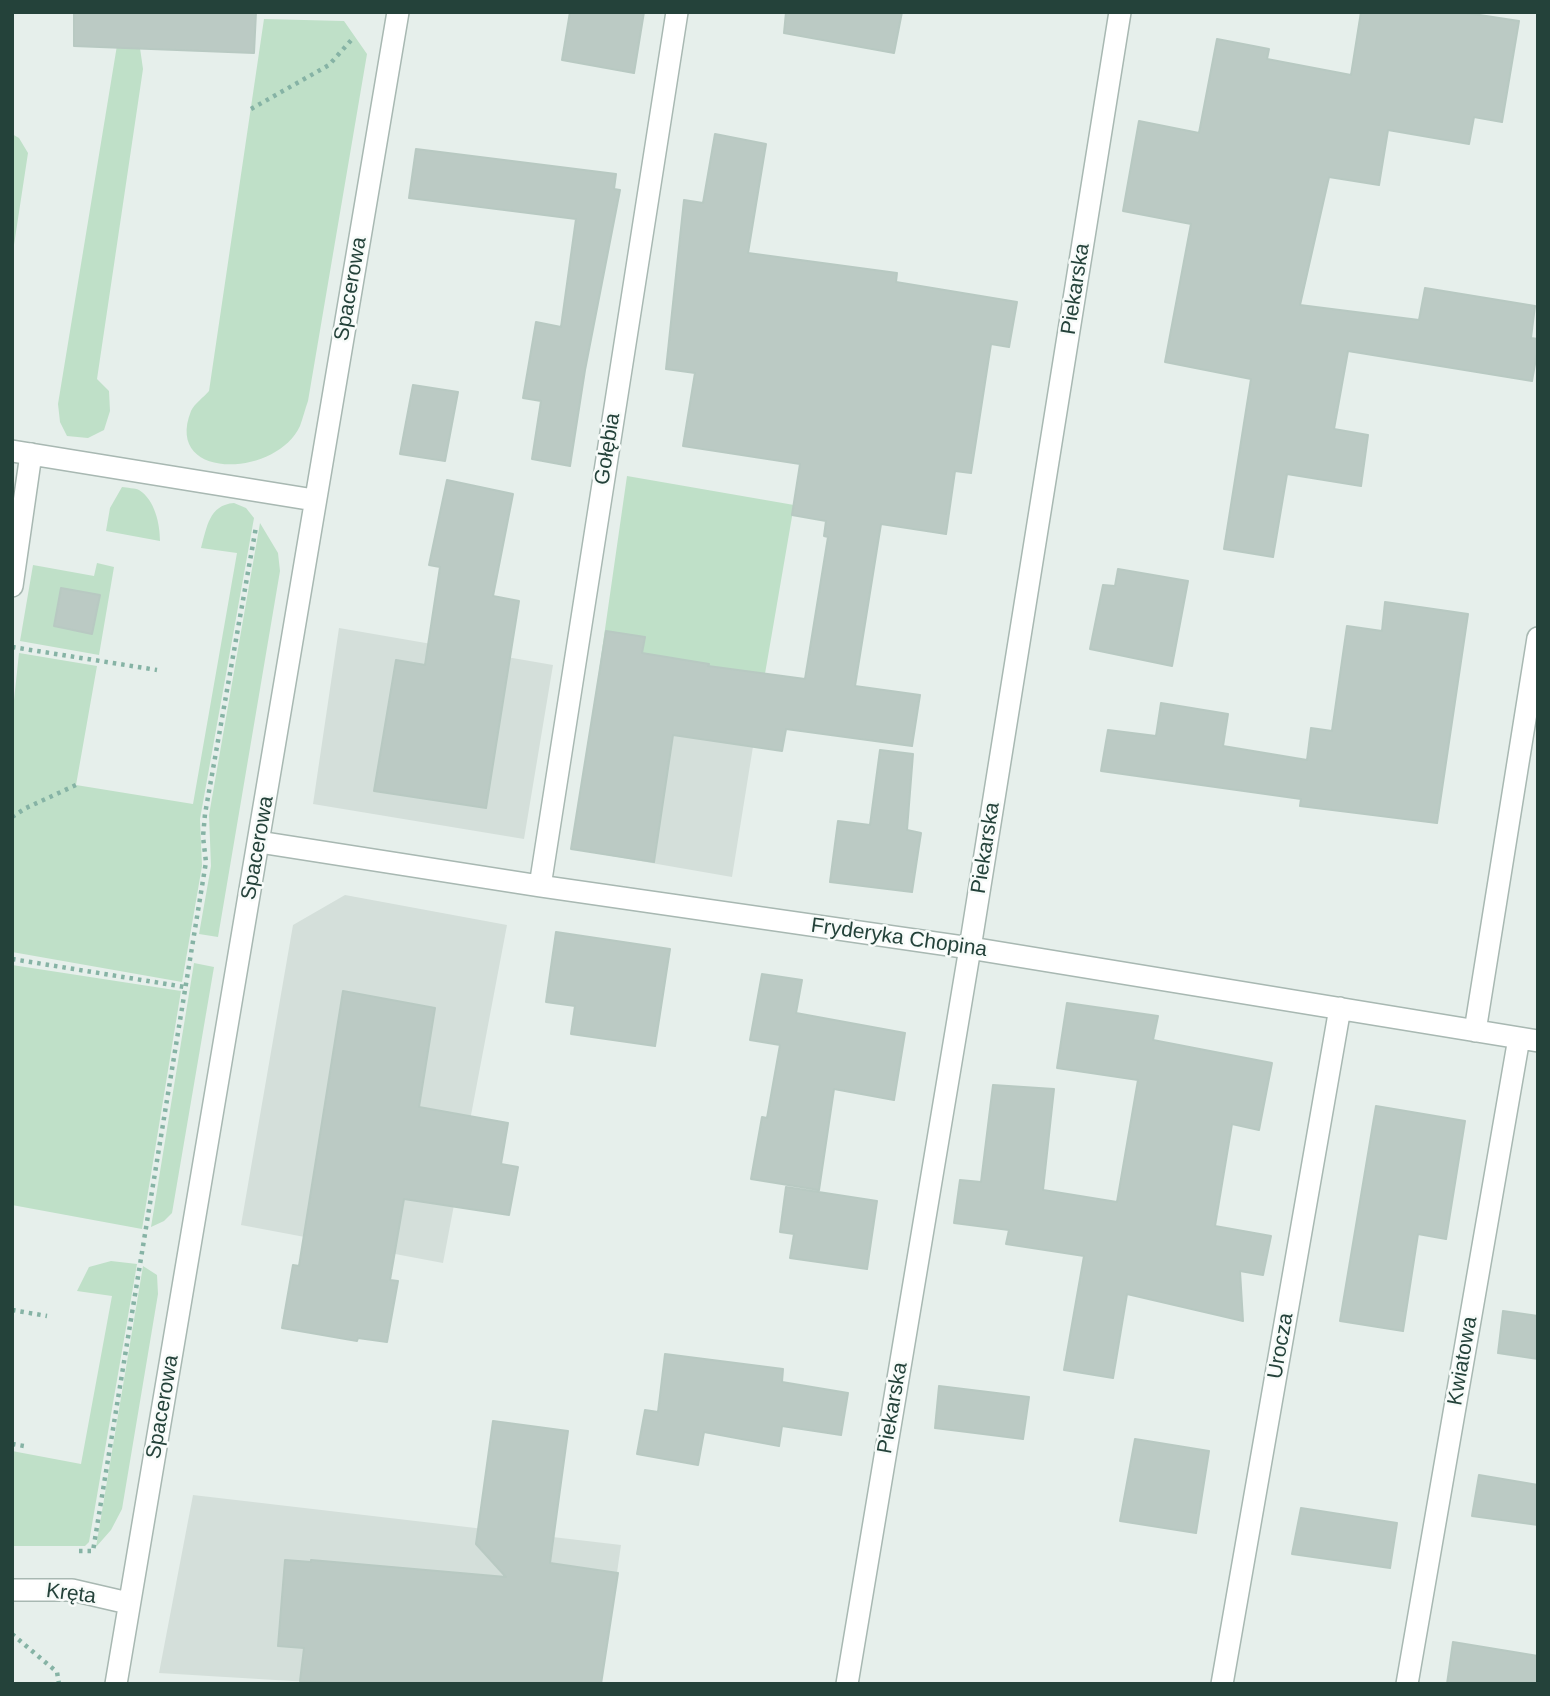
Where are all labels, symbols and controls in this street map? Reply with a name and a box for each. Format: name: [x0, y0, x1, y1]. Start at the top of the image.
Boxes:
street label: Spacerowa: [329, 235, 373, 343]
street label: Piekarska: [1056, 241, 1096, 337]
street label: Gołębia: [590, 411, 626, 487]
street label: Spacerowa: [236, 794, 280, 902]
street label: Piekarska: [966, 800, 1006, 896]
street label: Fryderyka Chopina: [809, 913, 989, 963]
street label: Urocza: [1263, 1311, 1299, 1381]
street label: Kwiatowa: [1443, 1315, 1483, 1407]
street label: Spacerowa: [141, 1353, 185, 1461]
street label: Piekarska: [873, 1360, 913, 1456]
street label: Kręta: [45, 1578, 97, 1610]

